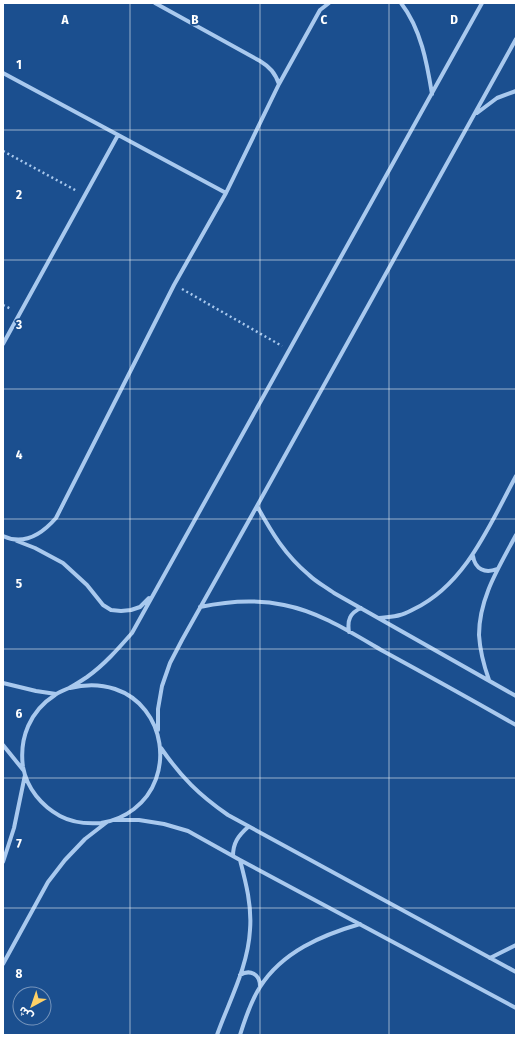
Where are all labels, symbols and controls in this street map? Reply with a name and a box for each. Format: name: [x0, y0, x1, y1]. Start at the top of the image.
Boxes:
text: A: [60, 12, 69, 27]
text: B: [191, 12, 199, 27]
text: C: [321, 12, 328, 27]
text: D: [450, 12, 458, 27]
text: 1: [16, 57, 22, 72]
text: 2: [15, 187, 22, 202]
text: 3: [15, 317, 22, 332]
text: 4: [16, 447, 23, 462]
text: 5: [16, 576, 22, 591]
text: 6: [16, 706, 23, 721]
text: 7: [16, 836, 22, 851]
text: 8: [16, 966, 23, 981]
north arrow: [12, 986, 52, 1026]
text: ش: [16, 1003, 36, 1023]

